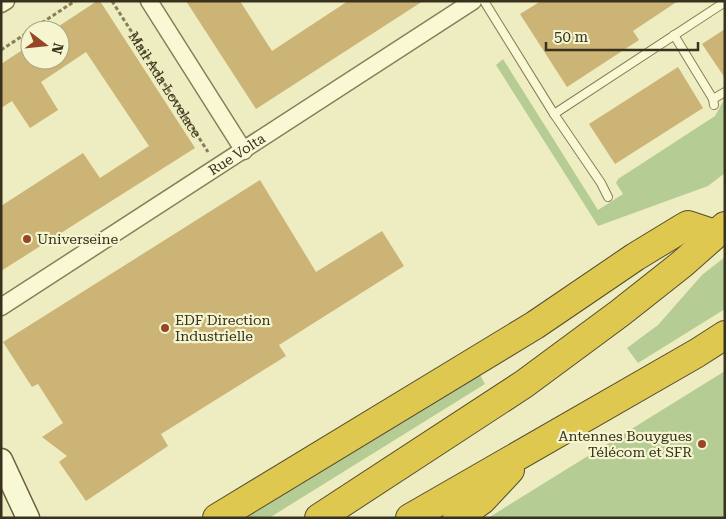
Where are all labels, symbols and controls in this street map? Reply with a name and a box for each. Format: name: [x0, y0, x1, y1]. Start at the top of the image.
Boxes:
north arrow: [20, 20, 70, 70]
scale bar: [546, 20, 698, 52]
street label: Mail Ada Lovelace: [125, 28, 205, 141]
text: 50 m: [554, 28, 589, 46]
text: N: [48, 41, 67, 56]
street label: Rue Volta: [206, 130, 268, 178]
place label: Universeine: [37, 231, 118, 247]
marker: Universeine: [21, 233, 33, 245]
place label: EDF Direction Industrielle: [175, 312, 271, 344]
marker: EDF Direction Industrielle: [159, 322, 171, 334]
place label: Antennes Bouygues Télécom et SFR: [559, 428, 692, 460]
marker: Antennes Bouygues Télécom et SFR: [696, 438, 708, 450]

